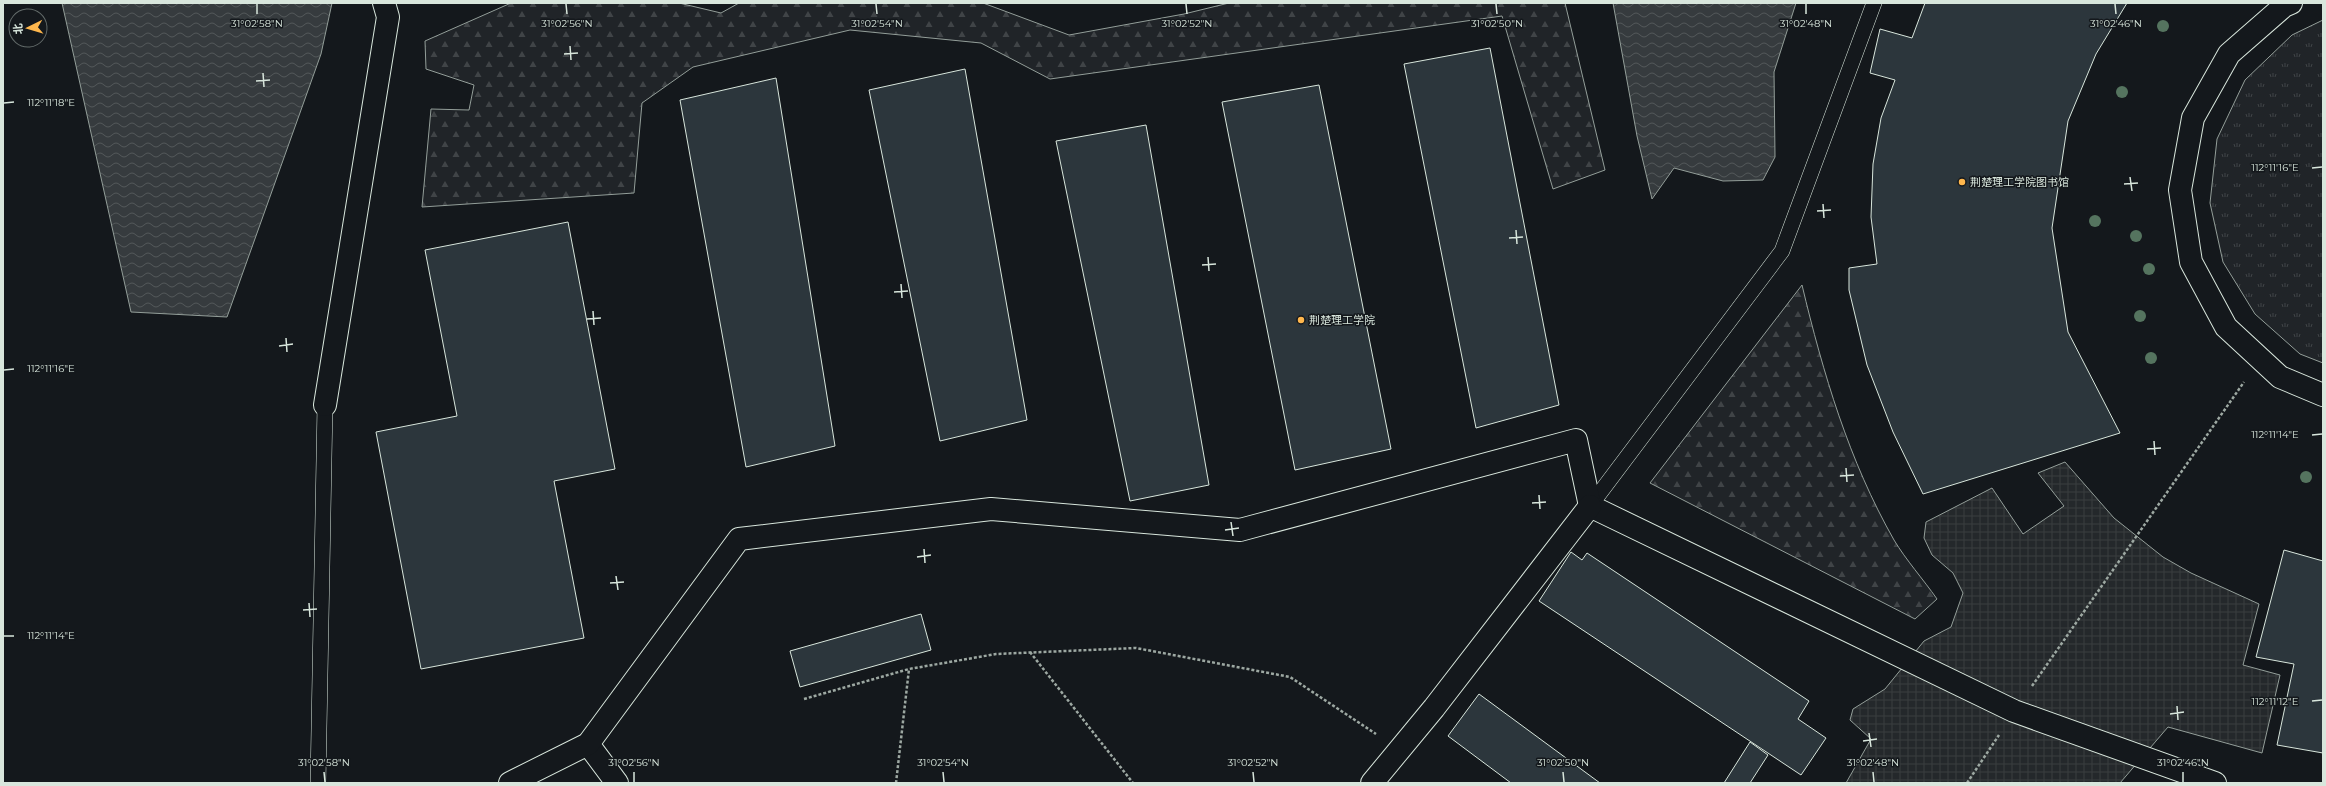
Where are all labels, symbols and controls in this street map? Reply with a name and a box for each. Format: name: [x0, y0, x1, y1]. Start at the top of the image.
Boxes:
north arrow: [8, 8, 48, 48]
text: 31°02'58"N: [231, 17, 283, 30]
text: 31°02'56"N: [541, 17, 593, 30]
text: 31°02'54"N: [851, 17, 903, 30]
text: 31°02'52"N: [1161, 17, 1213, 30]
text: 31°02'50"N: [1471, 17, 1523, 30]
text: 31°02'48"N: [1780, 17, 1832, 30]
text: 31°02'46"N: [2090, 17, 2142, 30]
text: 北: [11, 23, 25, 35]
text: 112°11'18"E: [27, 96, 75, 109]
text: 112°11'16"E: [2251, 161, 2299, 174]
place label: 荆楚理工学院图书馆: [1970, 175, 2069, 189]
marker: 荆楚理工学院图书馆: [1957, 177, 1967, 187]
place label: 荆楚理工学院: [1309, 313, 1375, 327]
marker: 荆楚理工学院: [1296, 315, 1306, 325]
text: 112°11'16"E: [27, 362, 75, 375]
text: 112°11'14"E: [2251, 428, 2299, 441]
text: 112°11'14"E: [27, 629, 75, 642]
text: 112°11'12"E: [2252, 695, 2299, 708]
text: 31°02'58"N: [298, 756, 350, 769]
text: 31°02'56"N: [608, 756, 660, 769]
text: 31°02'54"N: [917, 756, 969, 769]
text: 31°02'52"N: [1227, 756, 1279, 769]
text: 31°02'50"N: [1537, 756, 1589, 769]
text: 31°02'48"N: [1847, 756, 1899, 769]
text: 31°02'46"N: [2157, 756, 2209, 769]

